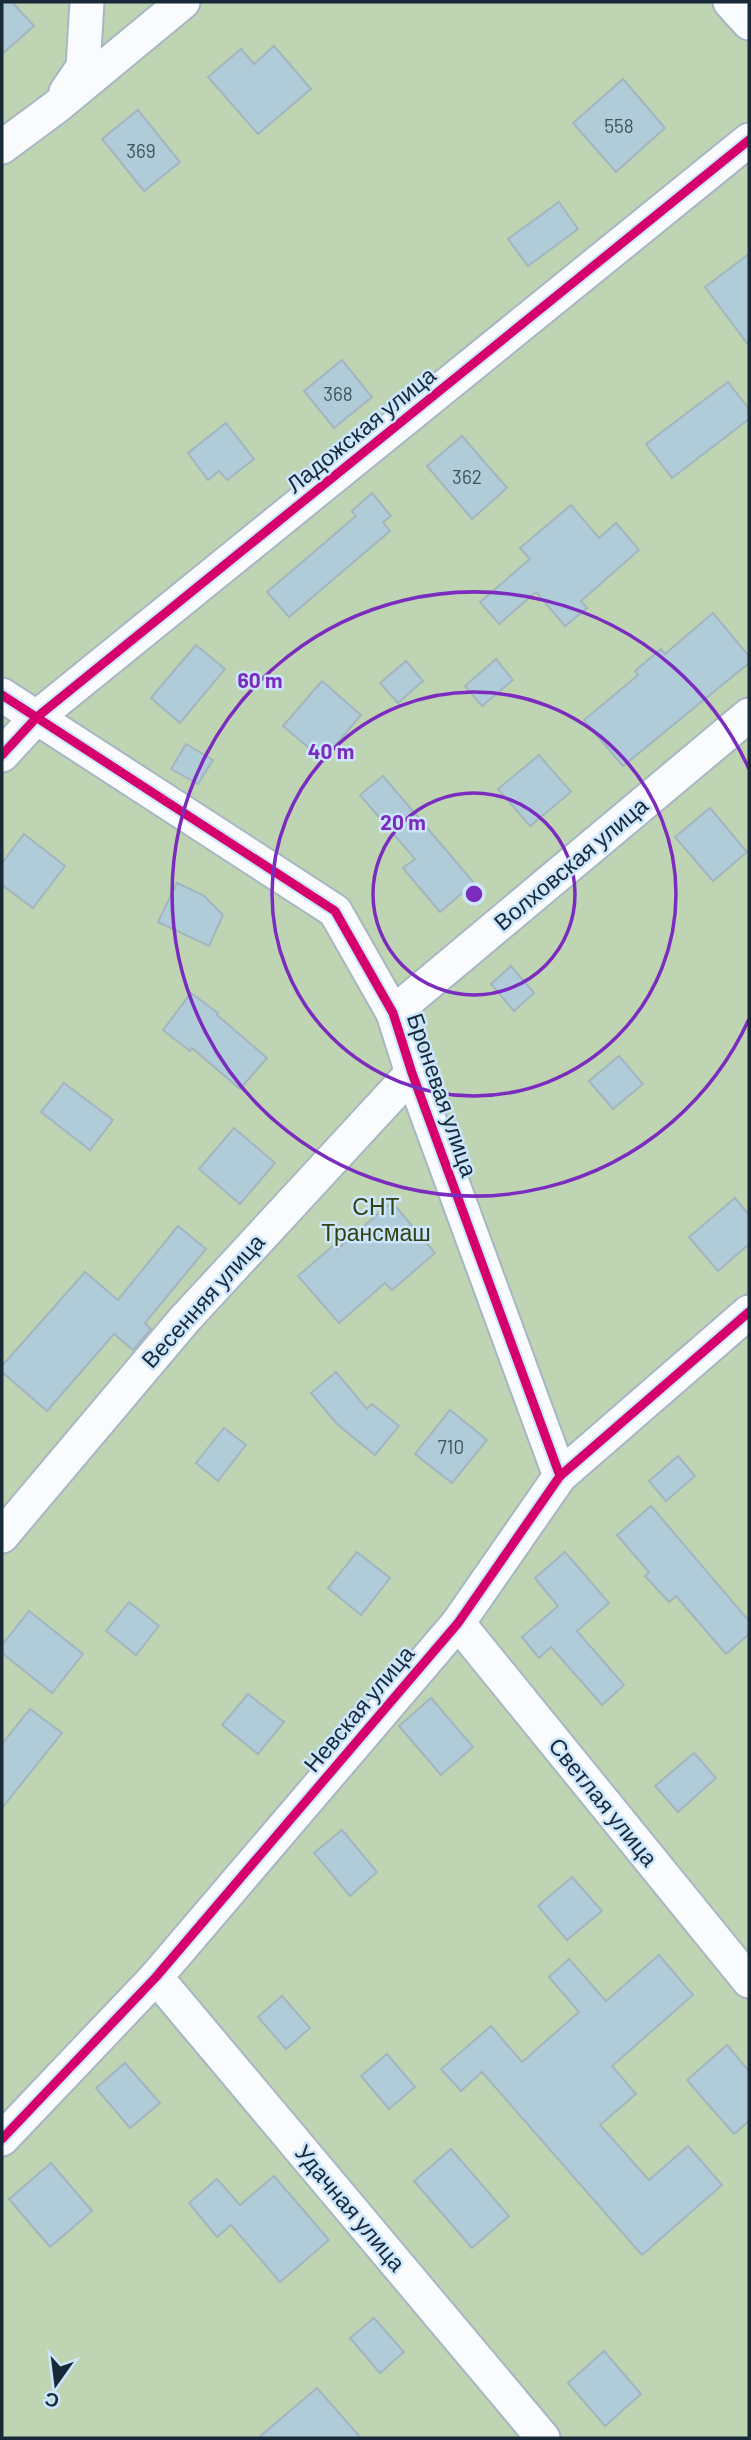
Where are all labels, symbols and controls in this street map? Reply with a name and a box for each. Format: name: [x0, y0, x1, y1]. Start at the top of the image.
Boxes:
house number: 558: [604, 114, 634, 137]
house number: 369: [126, 139, 156, 162]
street label: Ладожская улица: [280, 360, 441, 498]
house number: 368: [323, 382, 353, 405]
house number: 362: [452, 465, 482, 488]
text: 60 m: [238, 667, 282, 692]
text: 40 m: [308, 738, 354, 763]
street label: Волховская улица: [488, 791, 653, 936]
text: 20 m: [380, 809, 426, 834]
centre of rings: [462, 882, 486, 906]
street label: Броневая улица: [402, 1009, 484, 1180]
park label: СНТ Трансмаш: [321, 1192, 431, 1246]
street label: Весенняя улица: [135, 1227, 270, 1373]
house number: 710: [438, 1435, 464, 1458]
street label: Невская улица: [297, 1639, 419, 1777]
street label: Светлая улица: [543, 1732, 664, 1871]
street label: Удачная улица: [290, 2138, 412, 2276]
north arrow: [21, 2349, 91, 2419]
text: С: [42, 2388, 61, 2414]

